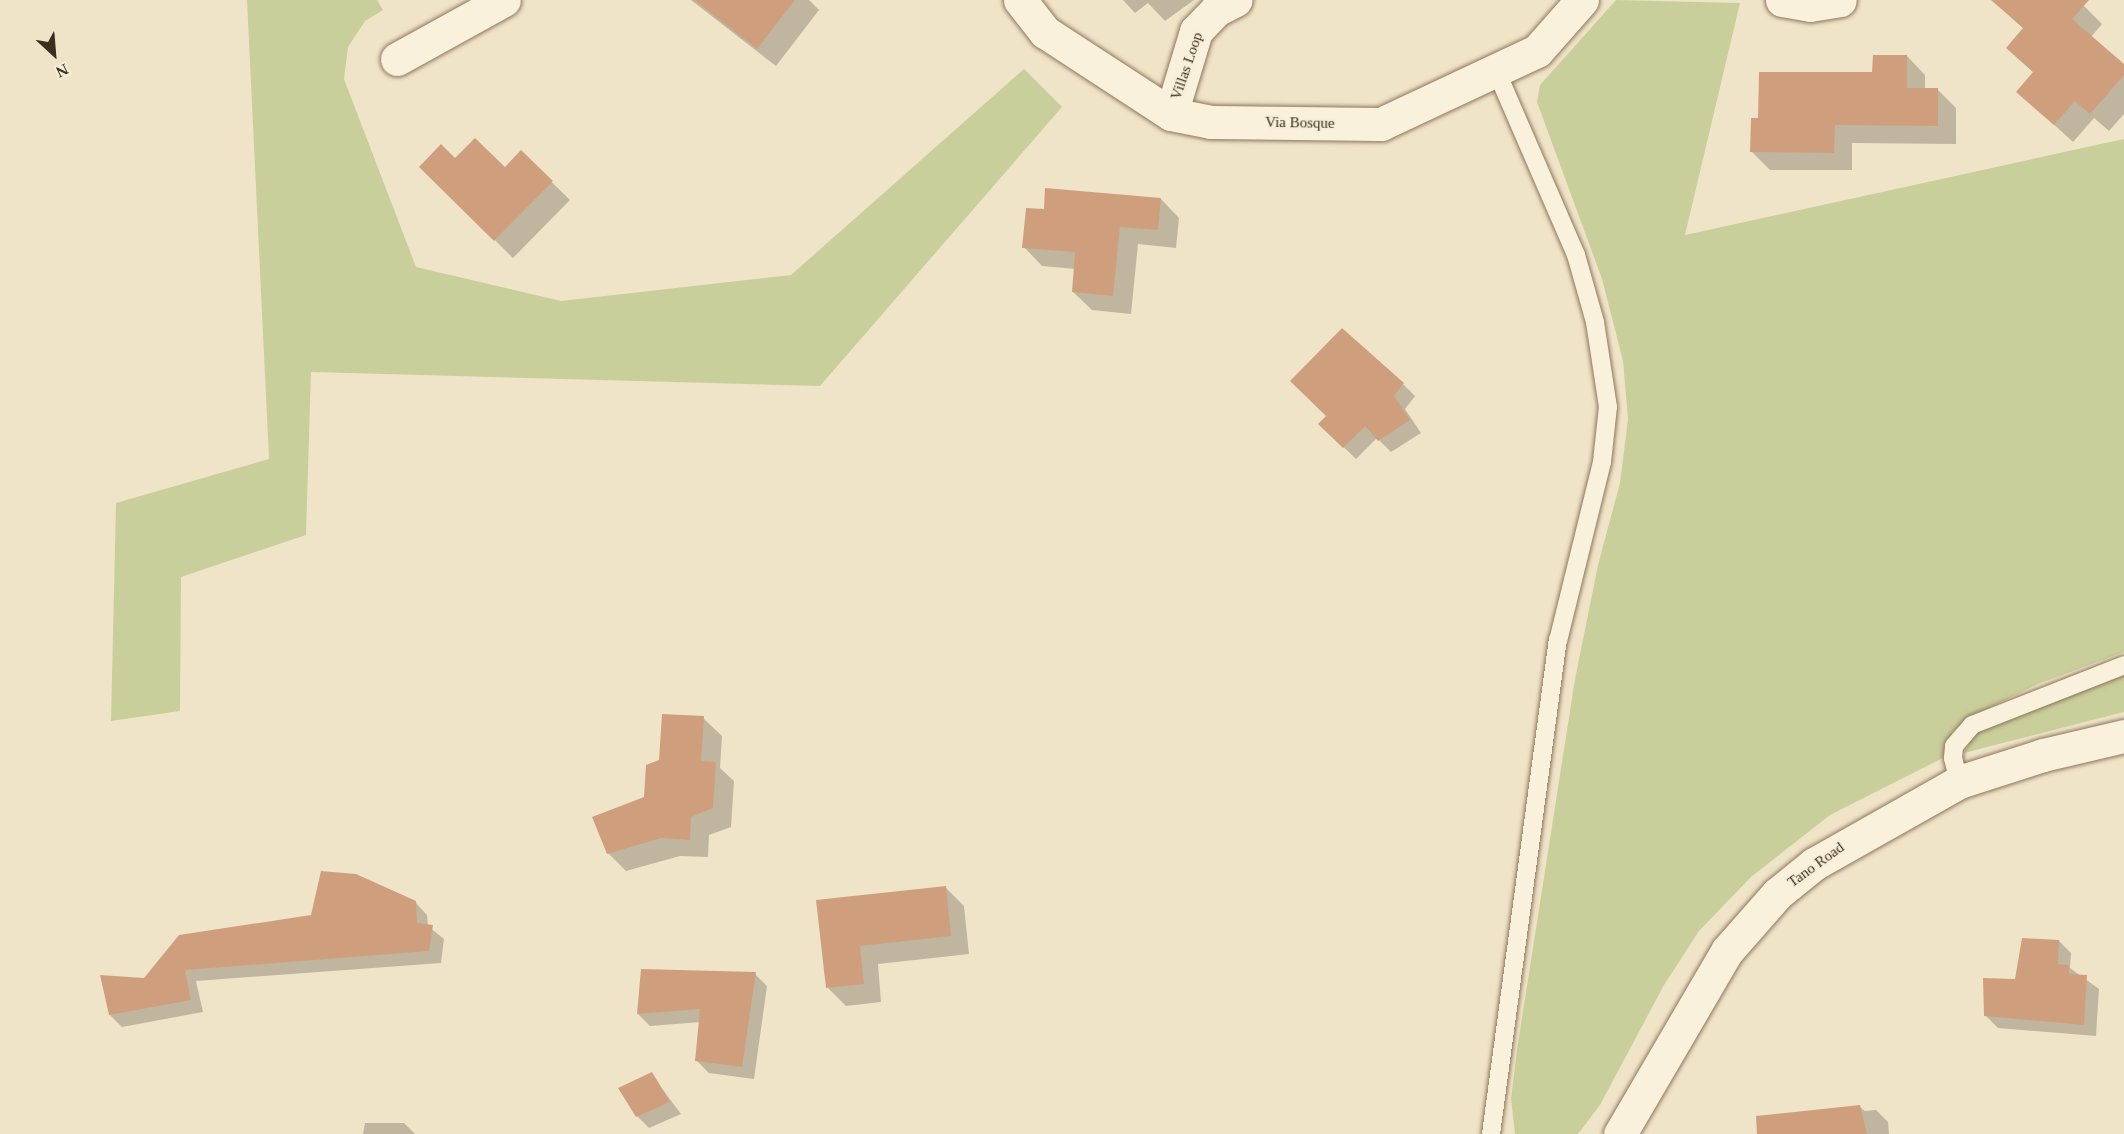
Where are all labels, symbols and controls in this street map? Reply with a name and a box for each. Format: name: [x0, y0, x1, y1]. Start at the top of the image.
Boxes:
north arrow: [24, 24, 84, 84]
street label: Villas Loop: [1167, 30, 1207, 102]
text: N: [53, 60, 71, 81]
street label: Via Bosque: [1265, 113, 1335, 133]
street label: Tano Road: [1784, 839, 1848, 891]

